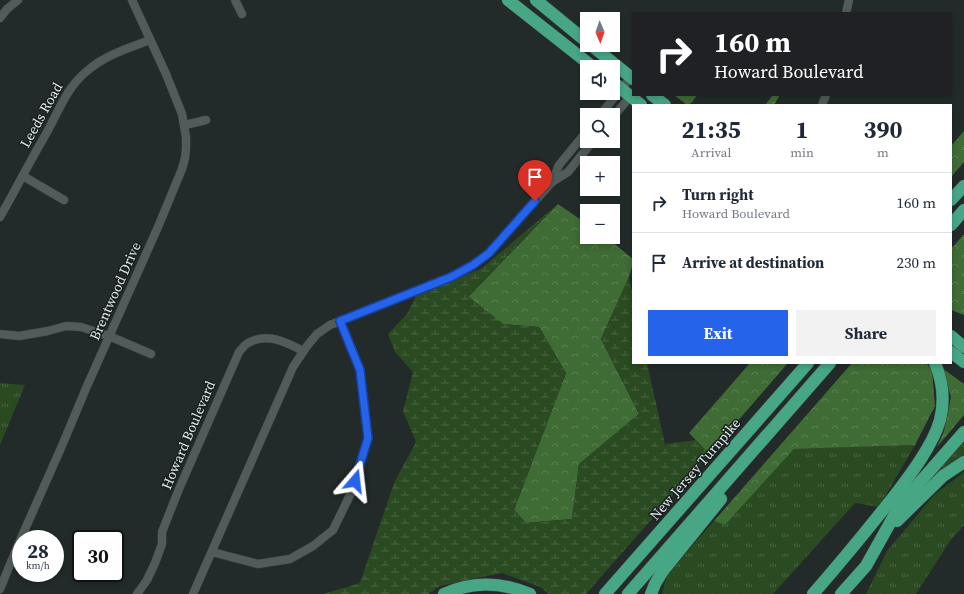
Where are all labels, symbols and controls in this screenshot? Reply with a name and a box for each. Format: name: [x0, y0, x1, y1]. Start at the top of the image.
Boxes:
north arrow: [580, 12, 620, 52]
map controls: [580, 12, 620, 244]
text: 160 m: [714, 23, 791, 61]
icon: right: [648, 28, 700, 80]
text: Howard Boulevard: [714, 59, 863, 84]
button: sound: [580, 60, 620, 100]
street label: Leeds Road: [15, 79, 67, 151]
button: search: [580, 108, 620, 148]
text: 21:35: [682, 113, 741, 146]
text: 1: [796, 113, 809, 146]
text: 390: [863, 113, 902, 146]
text: Arrival: [691, 144, 731, 161]
text: min: [790, 144, 814, 161]
text: m: [877, 144, 889, 161]
button: +: [580, 156, 620, 196]
pin: [518, 160, 552, 201]
icon: arrive: [524, 166, 546, 188]
text: Turn right: [682, 184, 754, 205]
icon: right: [648, 192, 670, 214]
text: 160 m: [896, 192, 936, 213]
button: −: [580, 204, 620, 244]
text: Howard Boulevard: [682, 205, 790, 222]
street label: Brentwood Drive: [84, 239, 146, 343]
icon: arrive: [648, 252, 670, 274]
text: Arrive at destination: [682, 252, 824, 273]
text: 230 m: [896, 252, 936, 273]
button: Exit: [648, 310, 788, 356]
button: Share: [796, 310, 936, 356]
street label: Howard Boulevard: [156, 378, 220, 492]
street label: New Jersey Turnpike: [645, 414, 745, 524]
position arrow: [334, 460, 376, 502]
speed limit sign: 30: [72, 530, 124, 582]
text: 28: [27, 537, 49, 565]
text: km/h: [26, 559, 50, 572]

